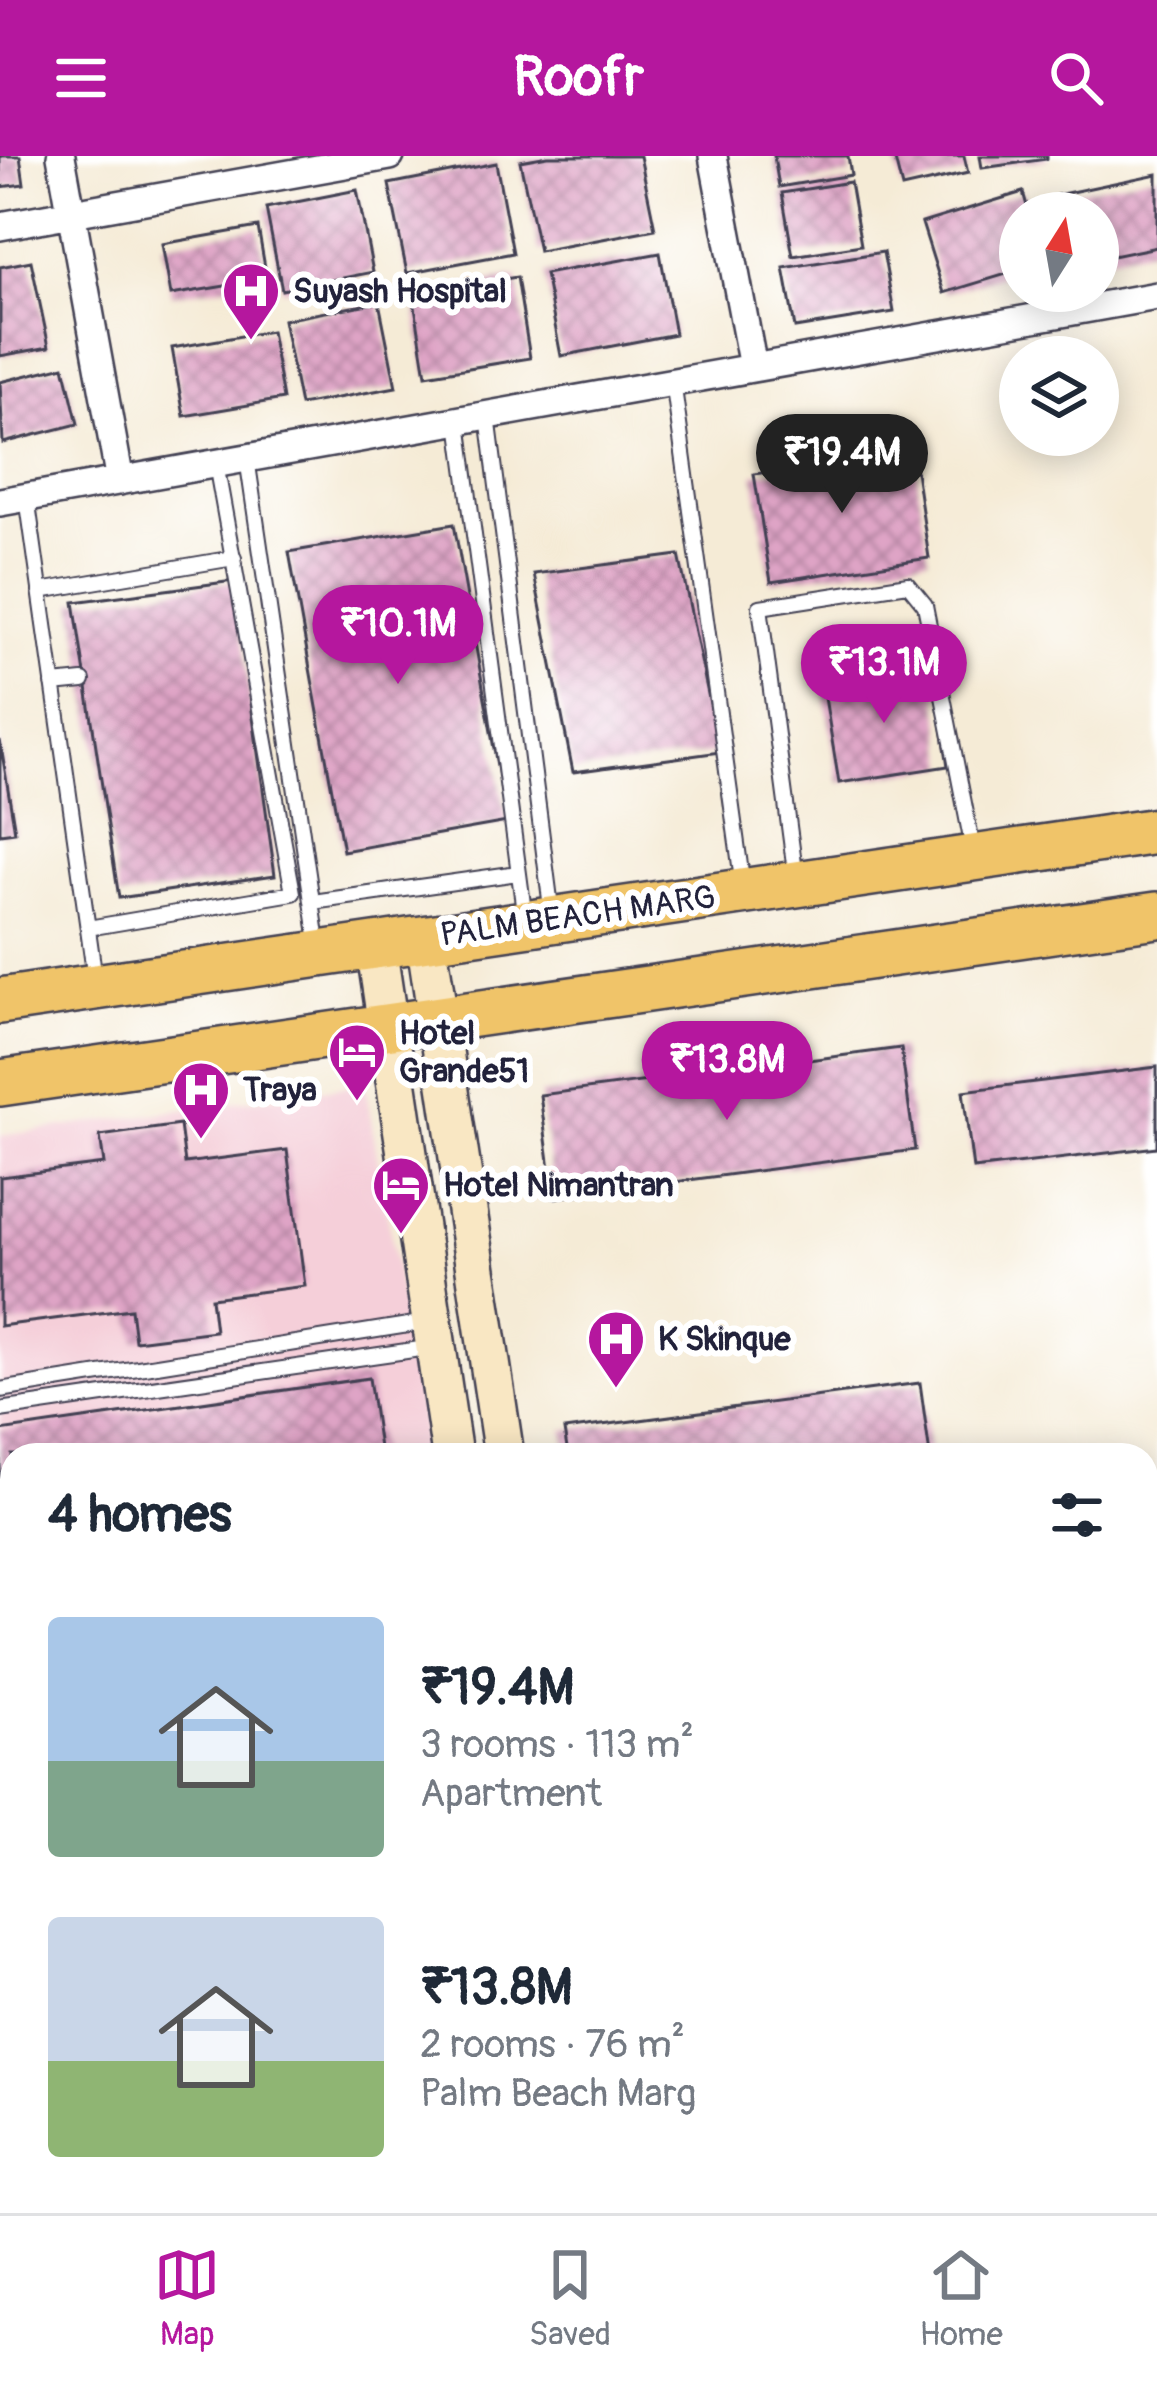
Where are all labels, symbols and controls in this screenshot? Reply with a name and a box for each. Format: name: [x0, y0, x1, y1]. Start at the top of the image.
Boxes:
text: Roofr: [513, 44, 644, 112]
icon: menu: [48, 45, 114, 111]
icon: search: [1043, 45, 1109, 111]
north arrow: [999, 192, 1119, 312]
map controls: [999, 192, 1119, 456]
hospital icon: Suyash Hospital: [220, 260, 282, 342]
place label: Suyash Hospital: [293, 271, 507, 312]
button: layers: [999, 336, 1119, 456]
pin: ₹19.4M: [744, 414, 940, 516]
text: ₹19.4M: [783, 428, 901, 477]
pin: ₹10.1M: [300, 585, 496, 687]
text: ₹10.1M: [339, 599, 457, 648]
pin: ₹13.1M: [786, 624, 982, 726]
text: ₹13.1M: [828, 638, 940, 687]
street label: PALM BEACH MARG: [438, 876, 718, 956]
place label: Hotel Grande51: [399, 1013, 529, 1092]
hotel icon: Hotel Grande51: [326, 1021, 388, 1103]
pin: ₹13.8M: [629, 1021, 825, 1123]
text: ₹13.8M: [669, 1035, 785, 1084]
hospital icon: Traya: [170, 1059, 232, 1141]
place label: Traya: [242, 1070, 317, 1111]
hotel icon: Hotel Nimantran: [370, 1154, 432, 1236]
place label: Hotel Nimantran: [443, 1165, 674, 1206]
hospital icon: K Skinque: [585, 1308, 647, 1390]
place label: K Skinque: [658, 1319, 791, 1360]
icon: filters: [1044, 1482, 1110, 1548]
text: 4 homes: [48, 1483, 232, 1547]
text: ₹19.4M: [420, 1656, 574, 1720]
icon: home: [144, 1665, 288, 1809]
text: 3 rooms · 113 m²: [420, 1720, 694, 1769]
text: Apartment: [420, 1769, 602, 1818]
text: ₹13.8M: [420, 1956, 573, 2020]
icon: home: [144, 1965, 288, 2109]
text: 2 rooms · 76 m²: [420, 2020, 685, 2069]
text: Palm Beach Marg: [420, 2069, 696, 2118]
tab: Map: [154, 2242, 220, 2355]
tab: Saved: [529, 2242, 611, 2355]
tab: Home: [919, 2242, 1003, 2355]

